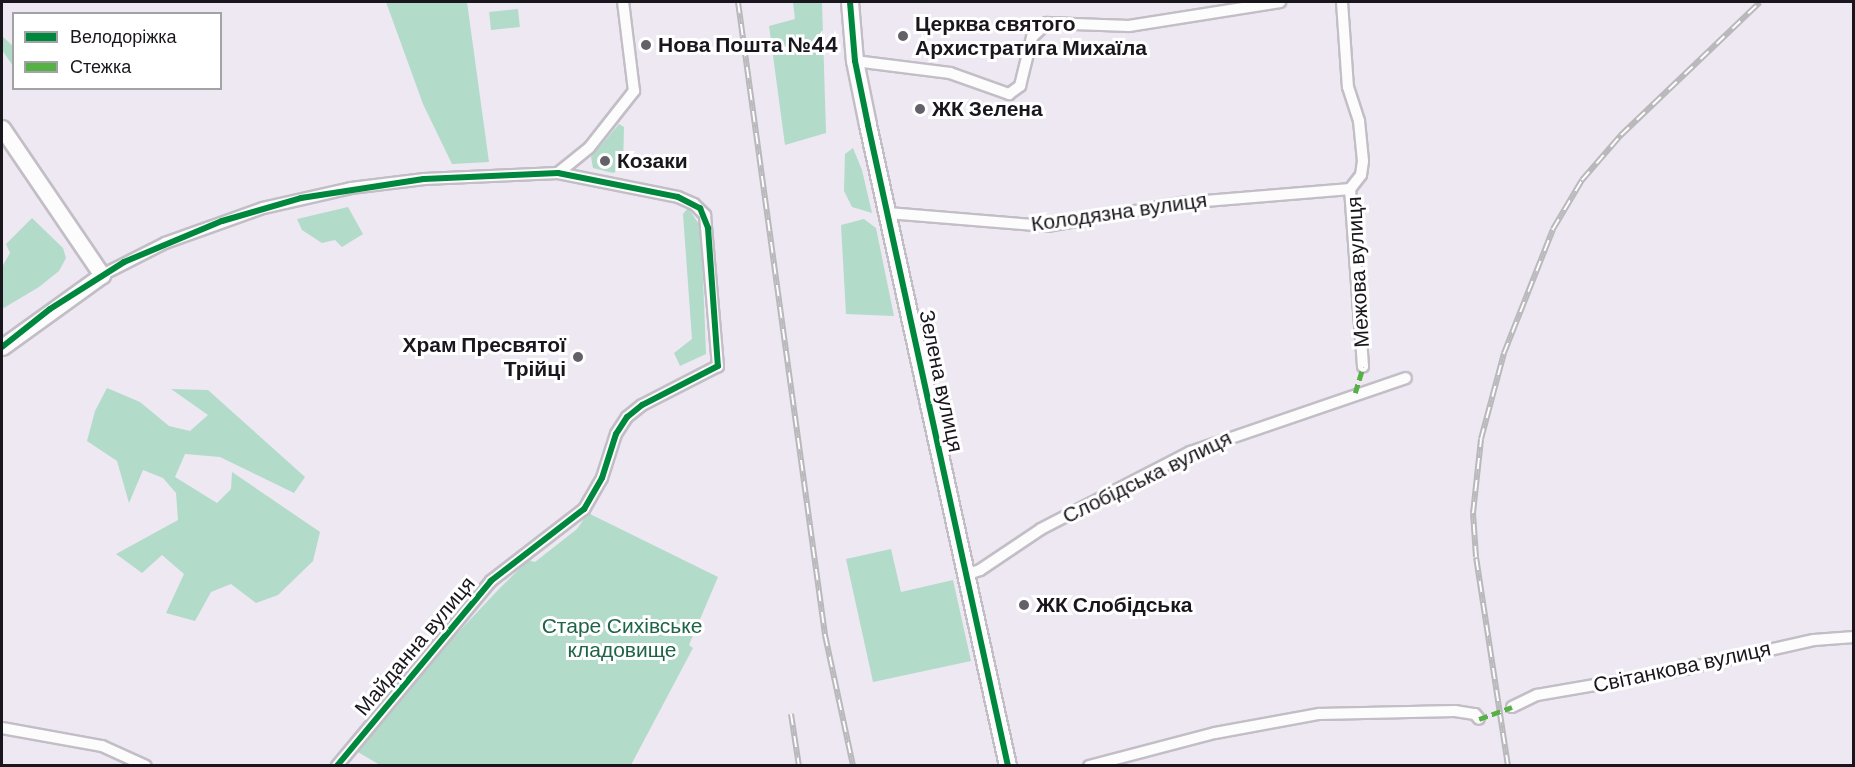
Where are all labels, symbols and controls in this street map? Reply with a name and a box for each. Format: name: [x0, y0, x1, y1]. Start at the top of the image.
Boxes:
place label: Церква святого Архистратига Михаїла: [915, 11, 1147, 61]
legend: [12, 12, 222, 90]
text: Велодоріжка: [70, 25, 177, 49]
marker: Церква святого Архистратига Михаїла: [896, 29, 910, 43]
place label: Нова Пошта №44: [658, 32, 838, 58]
marker: Нова Пошта №44: [639, 38, 653, 52]
text: Стежка: [70, 55, 131, 79]
place label: ЖК Зелена: [932, 96, 1043, 122]
marker: ЖК Зелена: [913, 102, 927, 116]
place label: Козаки: [617, 148, 688, 174]
marker: Козаки: [598, 154, 612, 168]
street label: Колодязна вулиця: [1029, 187, 1209, 237]
street label: Межова вулиця: [1341, 196, 1375, 348]
street label: Зелена вулиця: [914, 308, 968, 454]
place label: Храм Пресвятої Трійці: [402, 332, 566, 382]
marker: Храм Пресвятої Трійці: [571, 350, 585, 364]
street label: Слобідська вулиця: [1058, 425, 1236, 529]
street label: Майданна вулиця: [350, 571, 480, 721]
place label: ЖК Слобідська: [1036, 592, 1192, 618]
marker: ЖК Слобідська: [1017, 598, 1031, 612]
park label: Старе Сихівське кладовище: [542, 613, 702, 663]
street label: Світанкова вулиця: [1591, 636, 1773, 698]

